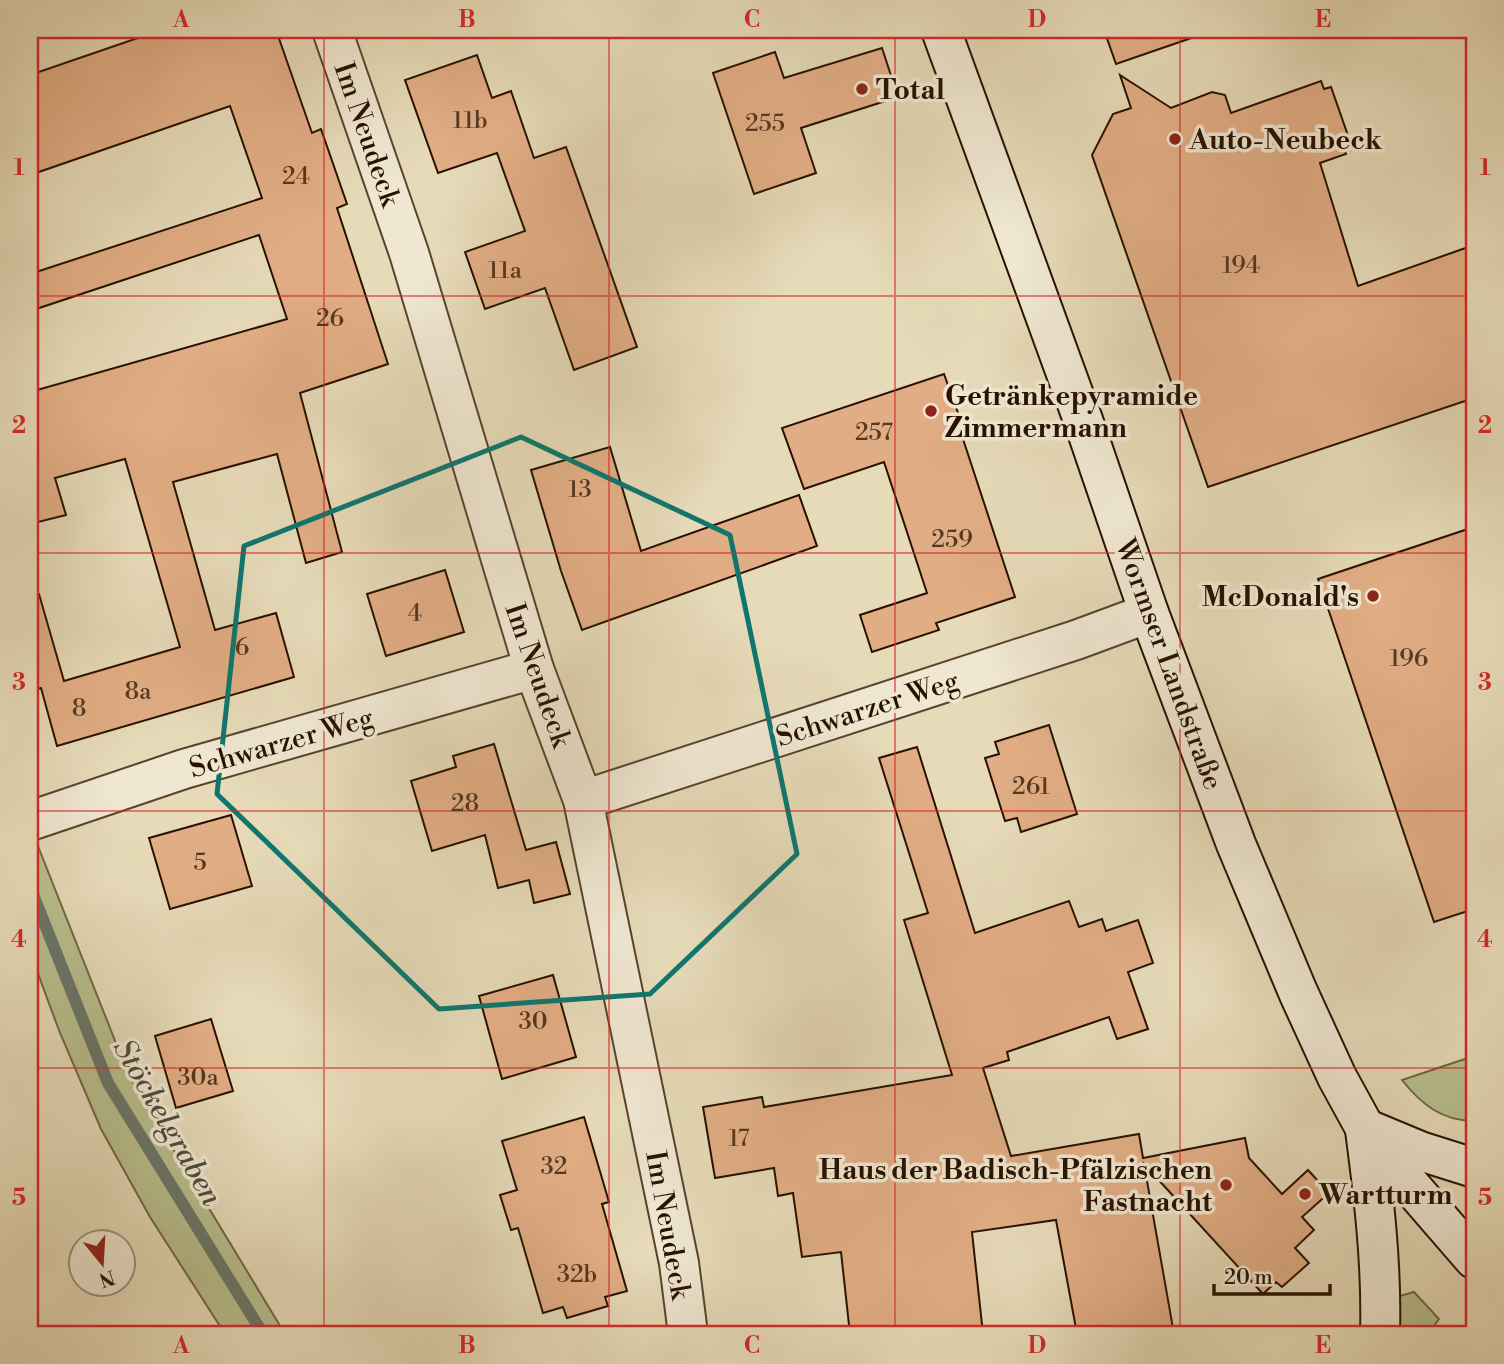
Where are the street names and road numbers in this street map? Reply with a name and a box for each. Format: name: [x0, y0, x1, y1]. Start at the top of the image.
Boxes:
street label: Im Neudeck: [326, 58, 408, 213]
street label: Wormser Landstraße: [1107, 533, 1230, 795]
street label: Im Neudeck: [497, 599, 579, 754]
street label: Schwarzer Weg: [772, 663, 964, 755]
street label: Schwarzer Weg: [185, 700, 378, 786]
street label: Im Neudeck: [637, 1148, 698, 1304]

